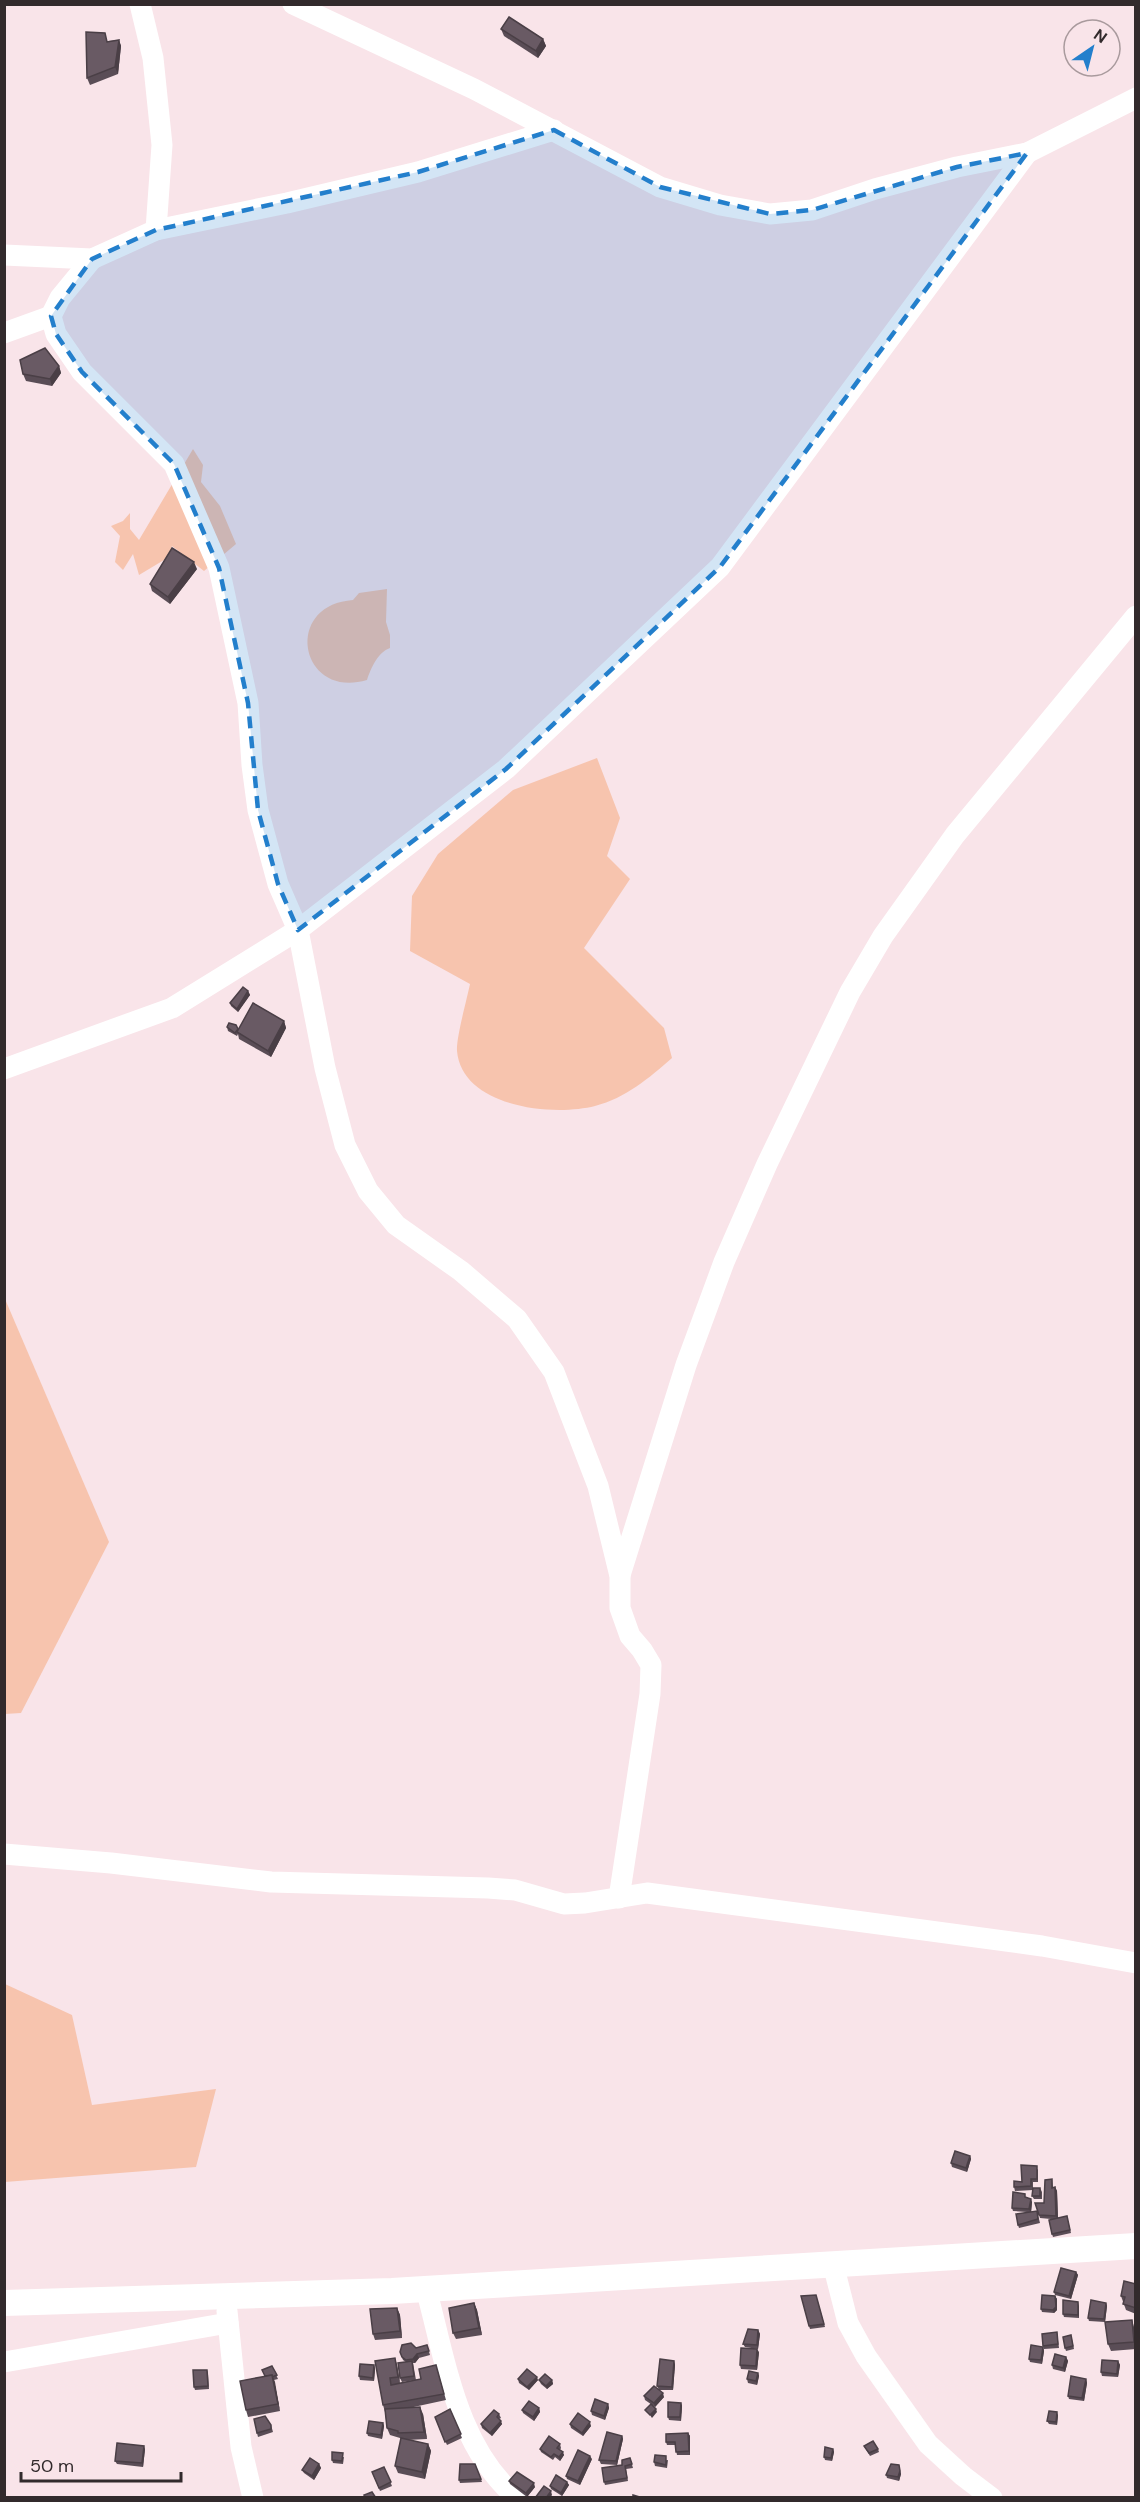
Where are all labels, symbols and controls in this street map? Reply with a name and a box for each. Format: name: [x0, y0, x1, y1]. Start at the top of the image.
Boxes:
north arrow: [1062, 18, 1122, 78]
text: N: [1090, 24, 1111, 48]
scale bar: [21, 2445, 182, 2483]
text: 50 m: [30, 2454, 74, 2478]

